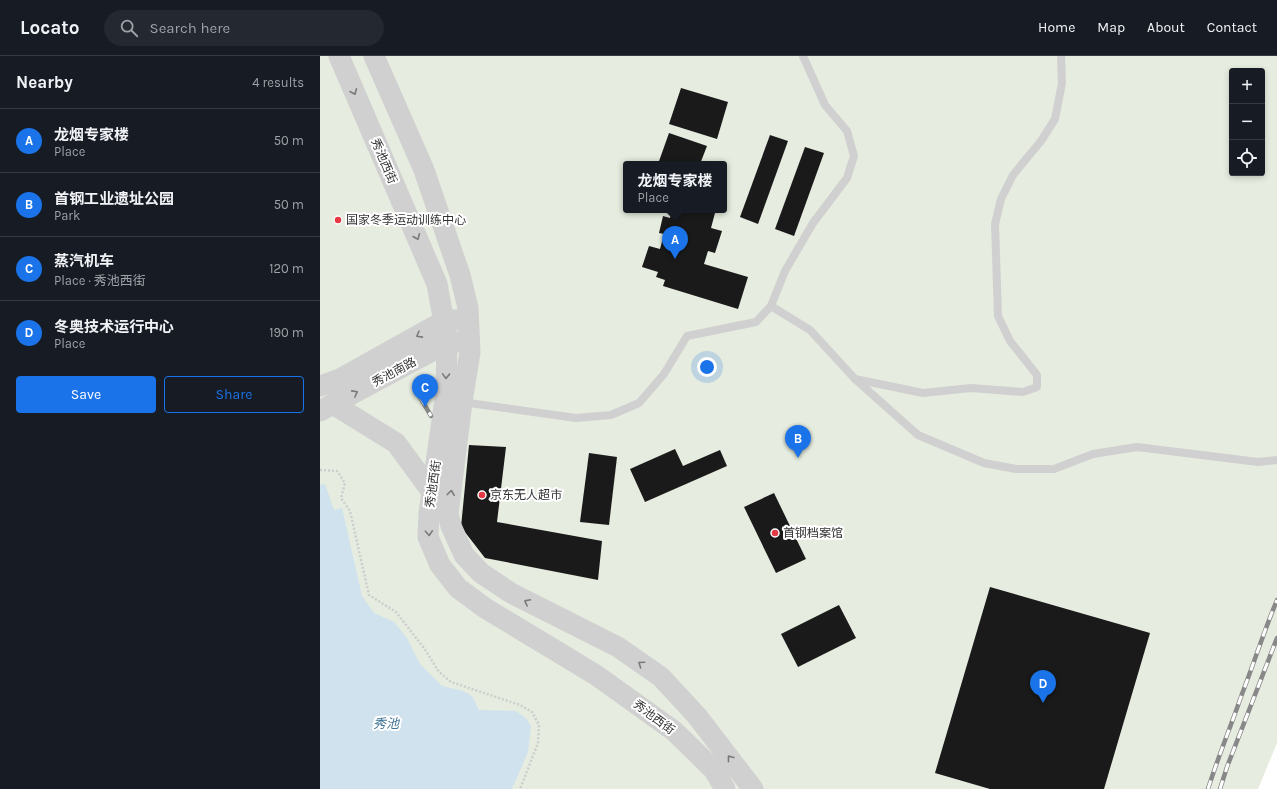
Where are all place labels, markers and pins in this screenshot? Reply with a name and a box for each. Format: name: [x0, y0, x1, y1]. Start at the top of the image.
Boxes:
place label: 国家冬季运动训练中心: [346, 213, 466, 227]
marker: 国家冬季运动训练中心: [333, 215, 343, 225]
pin: A: [662, 226, 688, 259]
pin: C: [412, 374, 438, 407]
pin: B: [785, 425, 811, 458]
place label: 京东无人超市: [490, 488, 562, 502]
marker: 京东无人超市: [477, 490, 487, 500]
place label: 首钢档案馆: [783, 526, 843, 540]
marker: 首钢档案馆: [770, 528, 780, 538]
pin: D: [1030, 670, 1056, 703]

